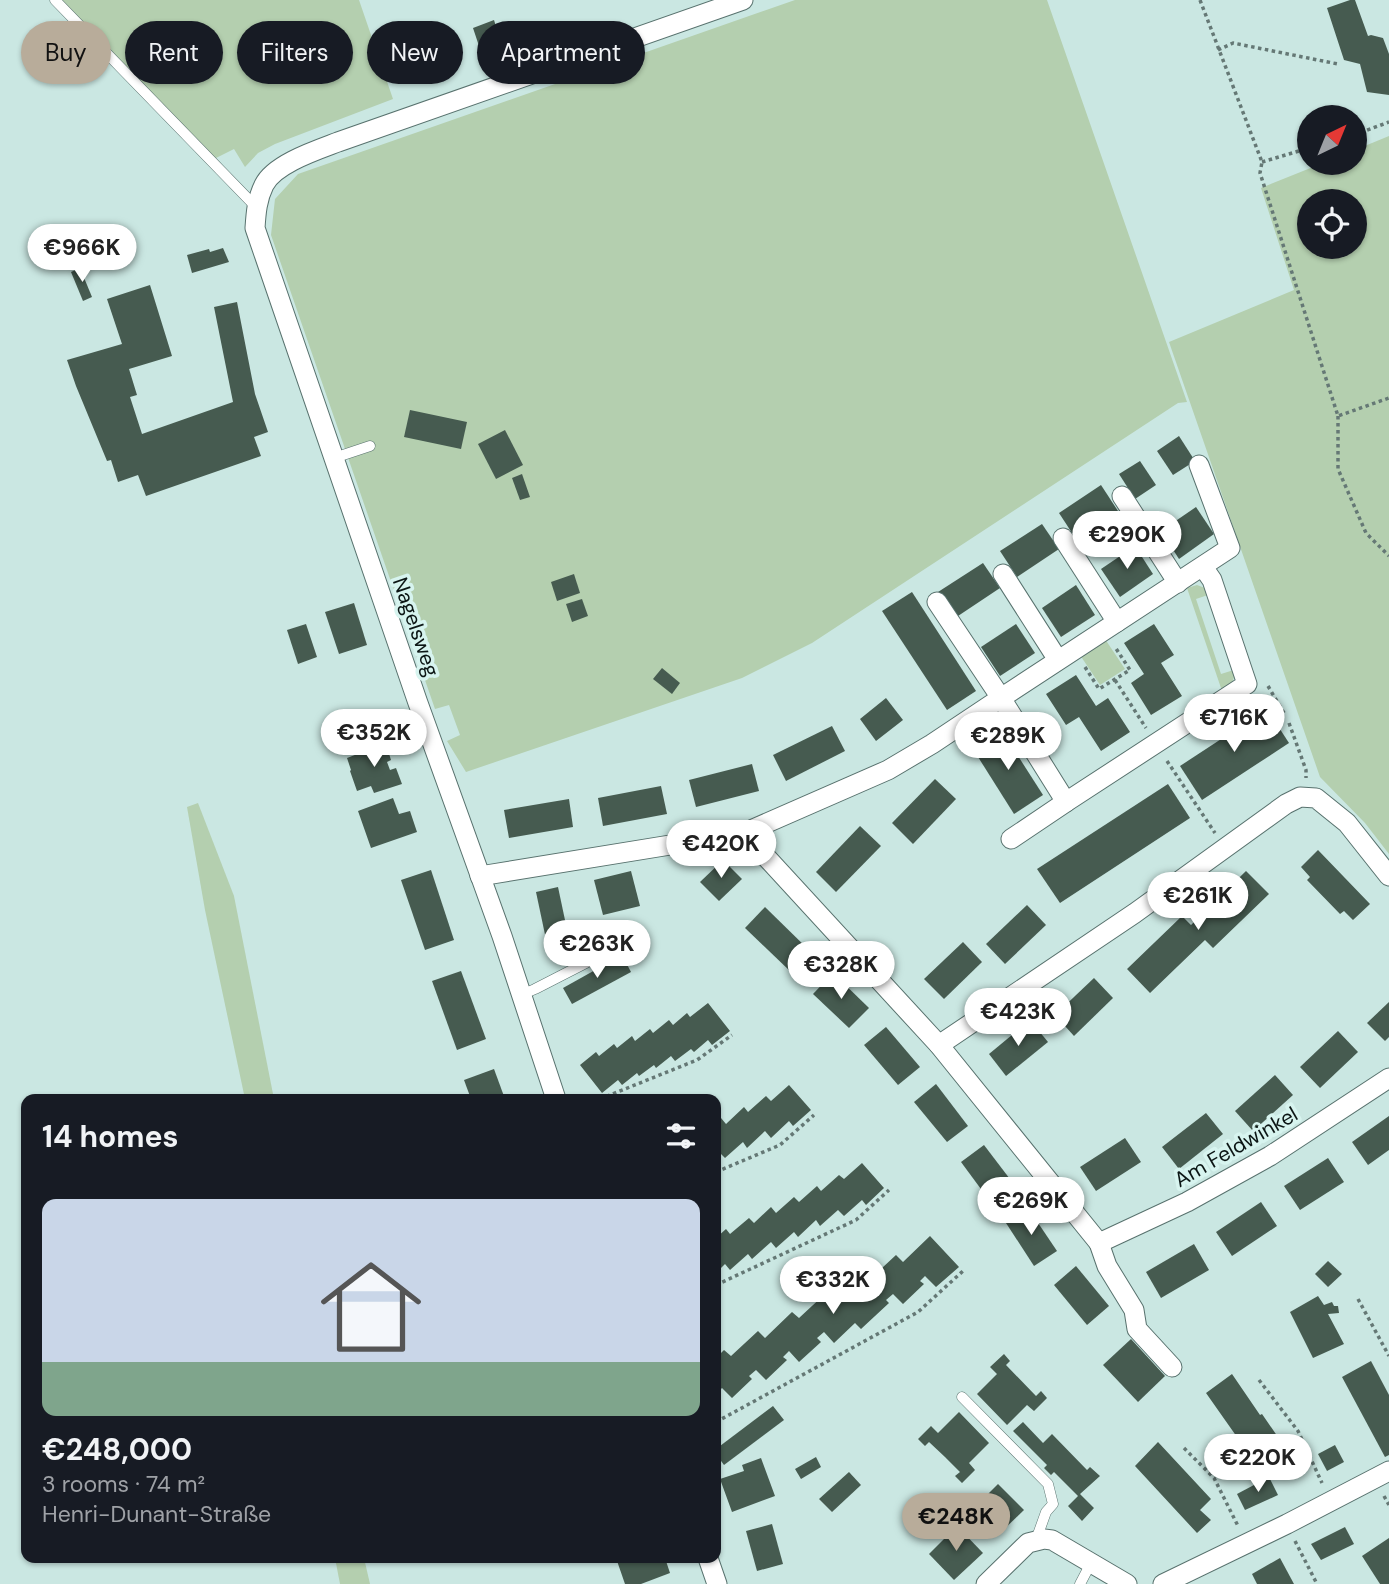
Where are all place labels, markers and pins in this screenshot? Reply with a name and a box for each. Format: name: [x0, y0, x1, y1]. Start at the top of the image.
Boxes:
pin: €966K: [33, 224, 131, 284]
pin: €290K: [1078, 512, 1176, 571]
pin: €716K: [1185, 694, 1283, 754]
pin: €352K: [325, 710, 423, 769]
pin: €289K: [959, 712, 1057, 772]
pin: €420K: [672, 820, 770, 880]
pin: €261K: [1149, 872, 1247, 932]
pin: €263K: [548, 920, 646, 980]
pin: €328K: [792, 942, 890, 1001]
pin: €423K: [969, 988, 1067, 1048]
pin: €269K: [982, 1178, 1080, 1237]
pin: €332K: [784, 1256, 882, 1316]
pin: €220K: [1209, 1434, 1307, 1494]
pin: €248K: [907, 1494, 1005, 1553]

